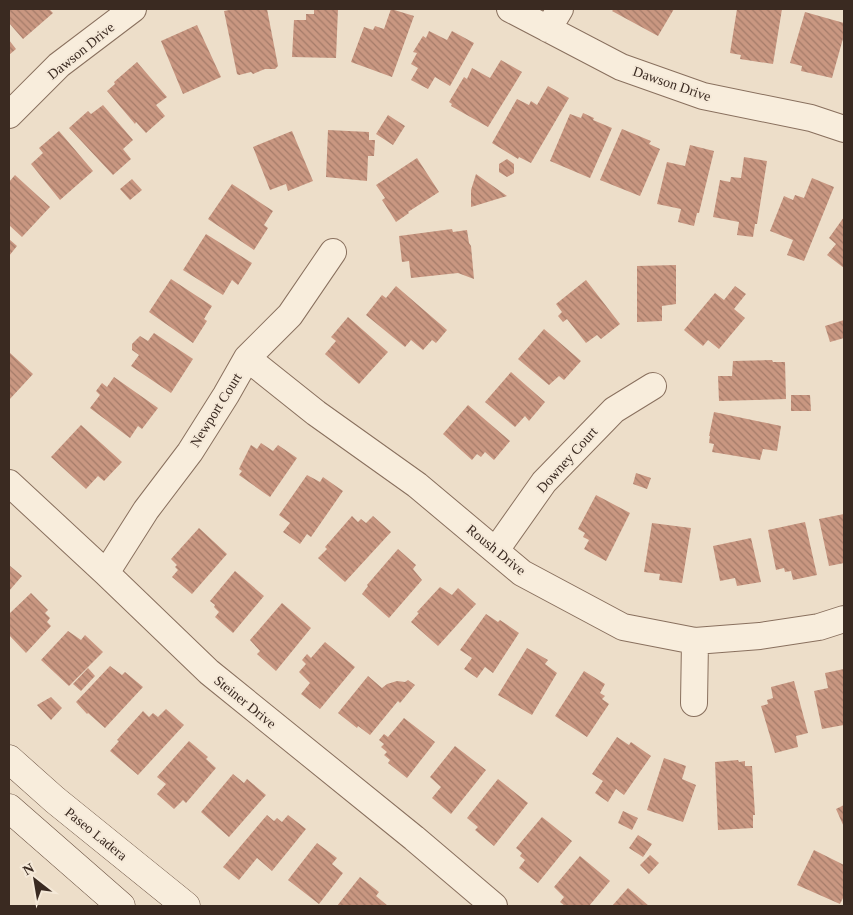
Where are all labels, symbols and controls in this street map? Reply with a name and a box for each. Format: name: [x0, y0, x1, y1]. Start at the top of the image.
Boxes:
street label: Dawson Drive: [45, 20, 117, 82]
street label: Dawson Drive: [631, 64, 713, 104]
street label: Newport Court: [187, 370, 245, 450]
street label: Downey Court: [534, 424, 600, 496]
street label: Roush Drive: [464, 522, 528, 578]
street label: Steiner Drive: [211, 673, 279, 731]
street label: Paseo Ladera: [62, 805, 130, 864]
north arrow: [10, 855, 60, 905]
text: N: [20, 860, 37, 878]

